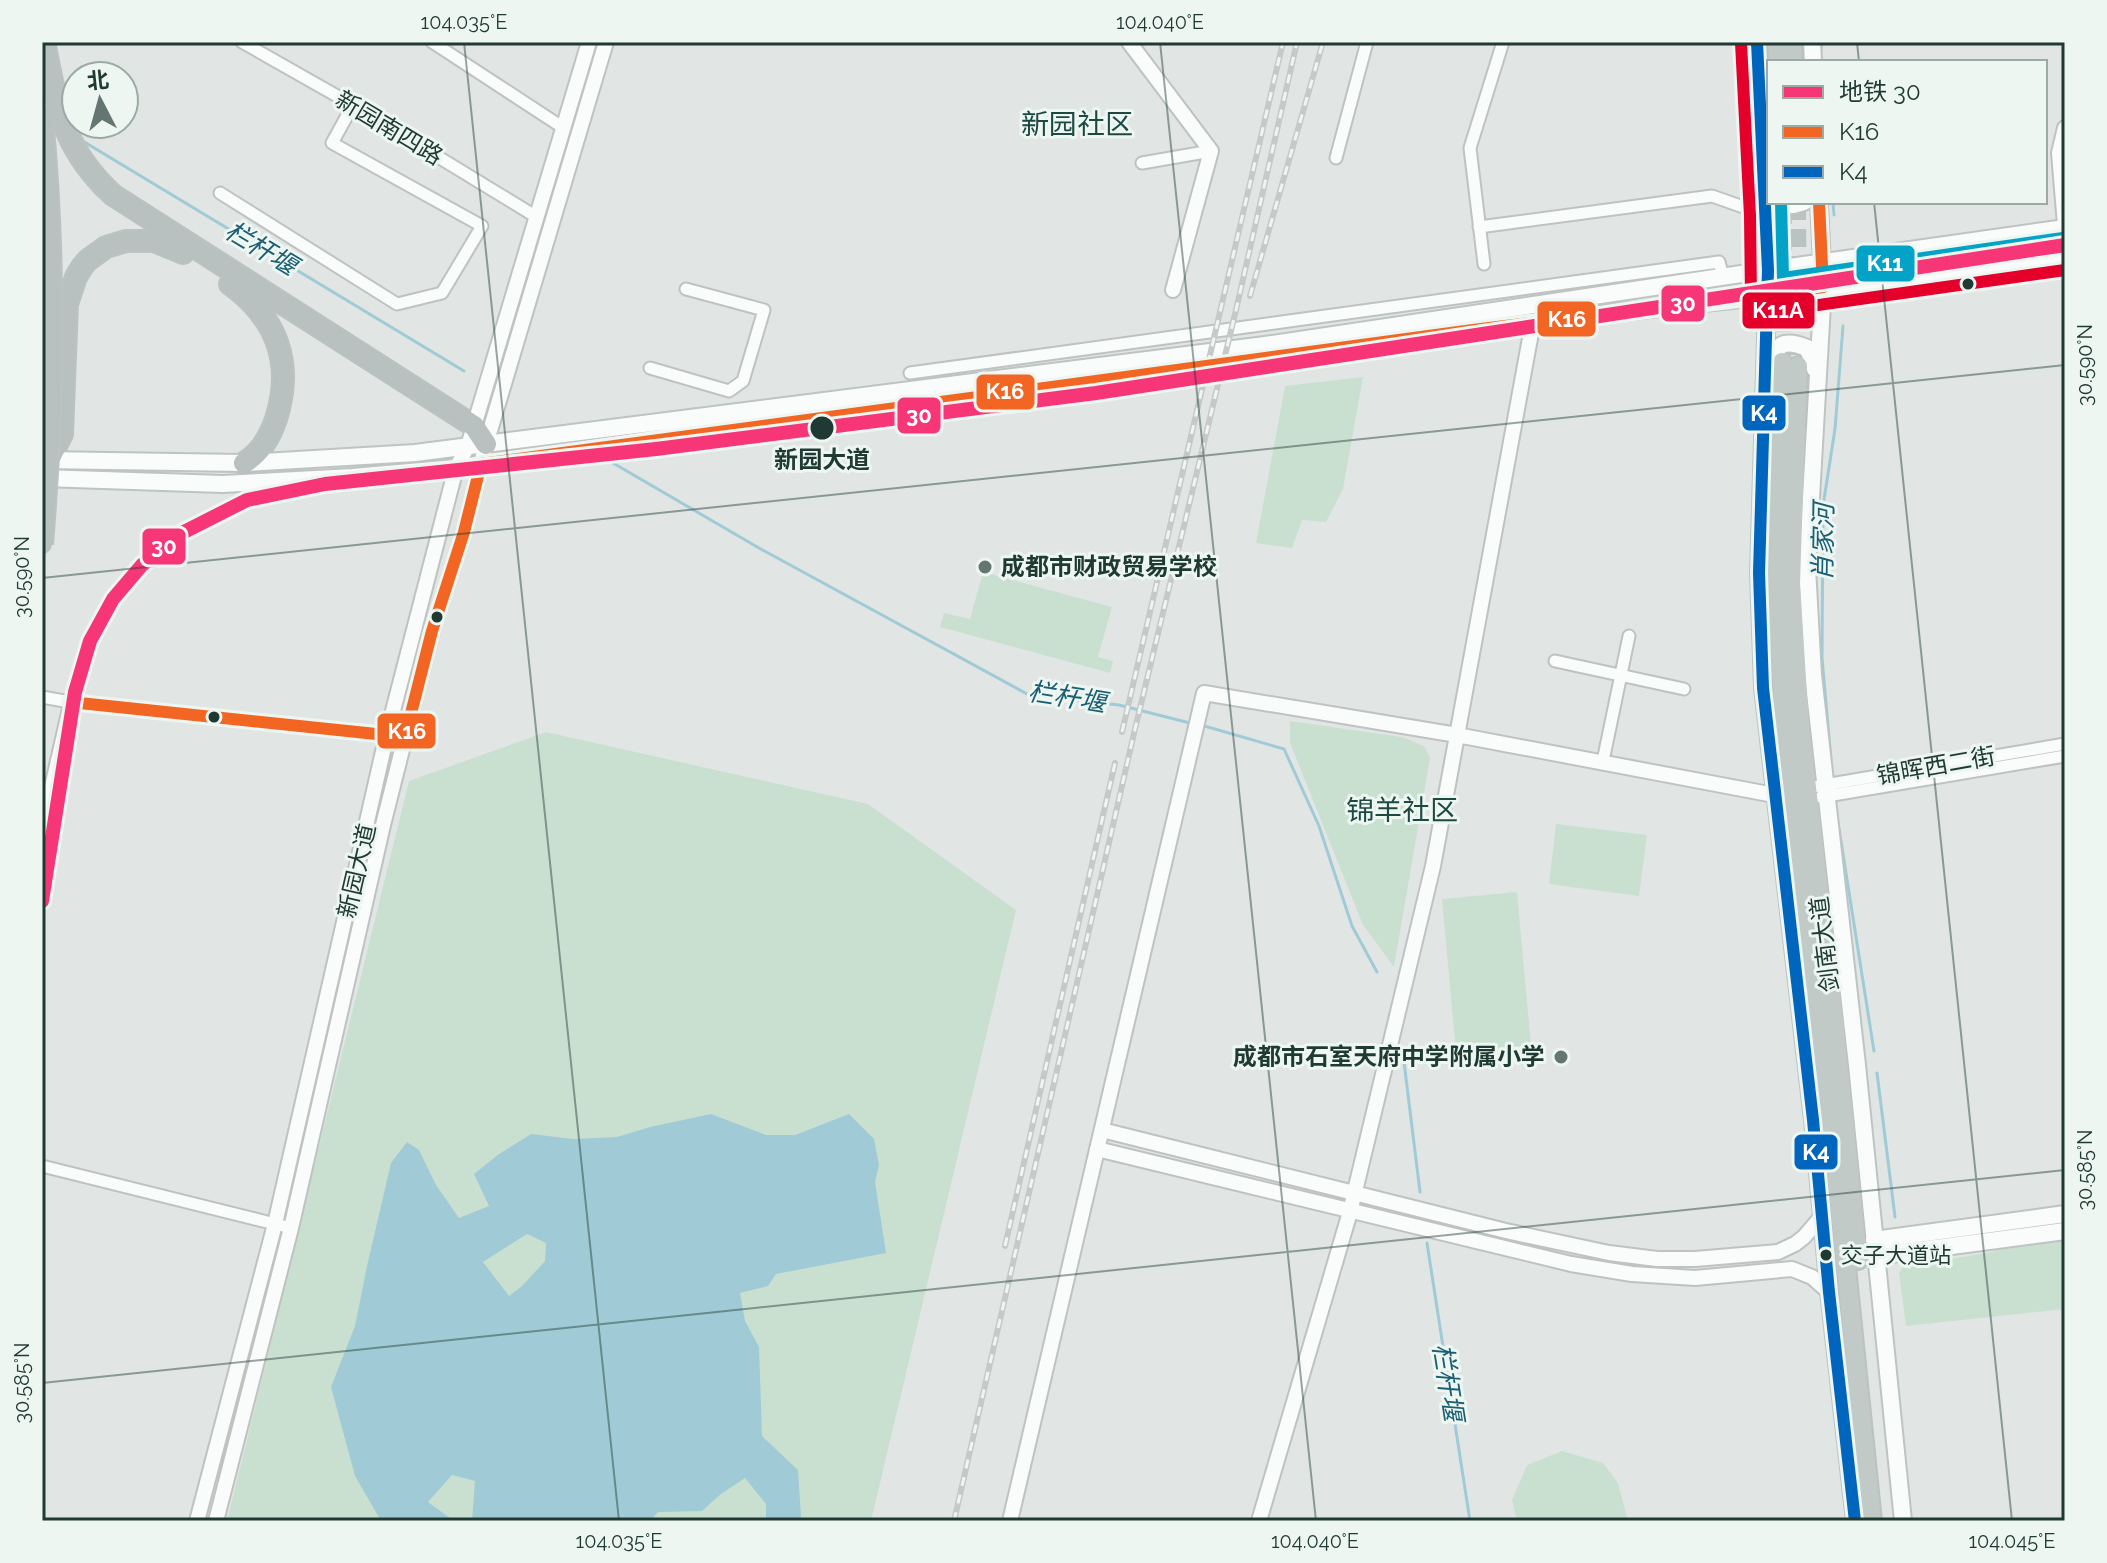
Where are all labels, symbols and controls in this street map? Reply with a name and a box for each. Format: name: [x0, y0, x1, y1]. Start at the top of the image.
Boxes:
text: 104.035°E: [421, 10, 507, 34]
text: 104.040°E: [1116, 10, 1204, 34]
north arrow: [60, 60, 140, 140]
legend: [1767, 60, 2047, 204]
text: 北: [86, 66, 110, 94]
text: 地铁 30: [1839, 77, 1921, 106]
street label: 新园南四路: [330, 84, 448, 171]
district label: 新园社区: [1021, 108, 1133, 141]
text: K16: [1839, 117, 1879, 146]
text: K4: [1839, 157, 1868, 186]
water label: 栏杆堰: [220, 215, 306, 283]
line badge: K11: [1855, 244, 1916, 283]
text: K11: [1867, 250, 1903, 276]
unlabelled marker: [1960, 276, 1976, 292]
line badge: 30: [1660, 284, 1706, 323]
text: 30: [1670, 290, 1696, 316]
line badge: K11A: [1741, 291, 1816, 330]
text: K11A: [1752, 297, 1804, 323]
line badge: K16: [1536, 300, 1597, 338]
text: K16: [1548, 306, 1586, 332]
text: 30.590°N: [2073, 324, 2097, 406]
line badge: K16: [975, 373, 1036, 411]
text: K16: [986, 378, 1024, 404]
line badge: K4: [1741, 394, 1787, 432]
line badge: 30: [896, 396, 942, 435]
text: K4: [1750, 400, 1778, 426]
text: 30: [906, 402, 932, 428]
marker: 新园大道: [808, 414, 836, 442]
place label: 新园大道: [774, 445, 870, 474]
water label: 肖家河: [1807, 498, 1839, 581]
line badge: 30: [141, 527, 187, 566]
text: 30: [151, 533, 177, 559]
text: 30.590°N: [10, 536, 34, 618]
place label: 成都市财政贸易学校: [1001, 552, 1217, 581]
marker: 成都市财政贸易学校: [976, 558, 994, 576]
unlabelled marker: [429, 609, 445, 625]
water label: 栏杆堰: [1026, 676, 1112, 719]
unlabelled marker: [206, 709, 222, 725]
line badge: K16: [376, 712, 437, 750]
text: K16: [388, 718, 426, 744]
street label: 锦晖西二街: [1874, 741, 1998, 790]
district label: 锦羊社区: [1346, 794, 1458, 827]
street label: 新园大道: [332, 821, 381, 921]
street label: 剑南大道: [1804, 895, 1845, 993]
place label: 成都市石室天府中学附属小学: [1233, 1042, 1545, 1071]
marker: 成都市石室天府中学附属小学: [1552, 1048, 1570, 1066]
text: 30.585°N: [2073, 1129, 2097, 1211]
line badge: K4: [1793, 1133, 1839, 1171]
text: K4: [1802, 1139, 1830, 1165]
place label: 交子大道站: [1841, 1242, 1951, 1268]
marker: 交子大道站: [1818, 1247, 1834, 1263]
water label: 栏杆堰: [1427, 1341, 1470, 1427]
text: 30.585°N: [10, 1342, 34, 1424]
text: 104.035°E: [576, 1529, 662, 1553]
text: 104.040°E: [1271, 1529, 1359, 1553]
text: 104.045°E: [1968, 1529, 2056, 1553]

